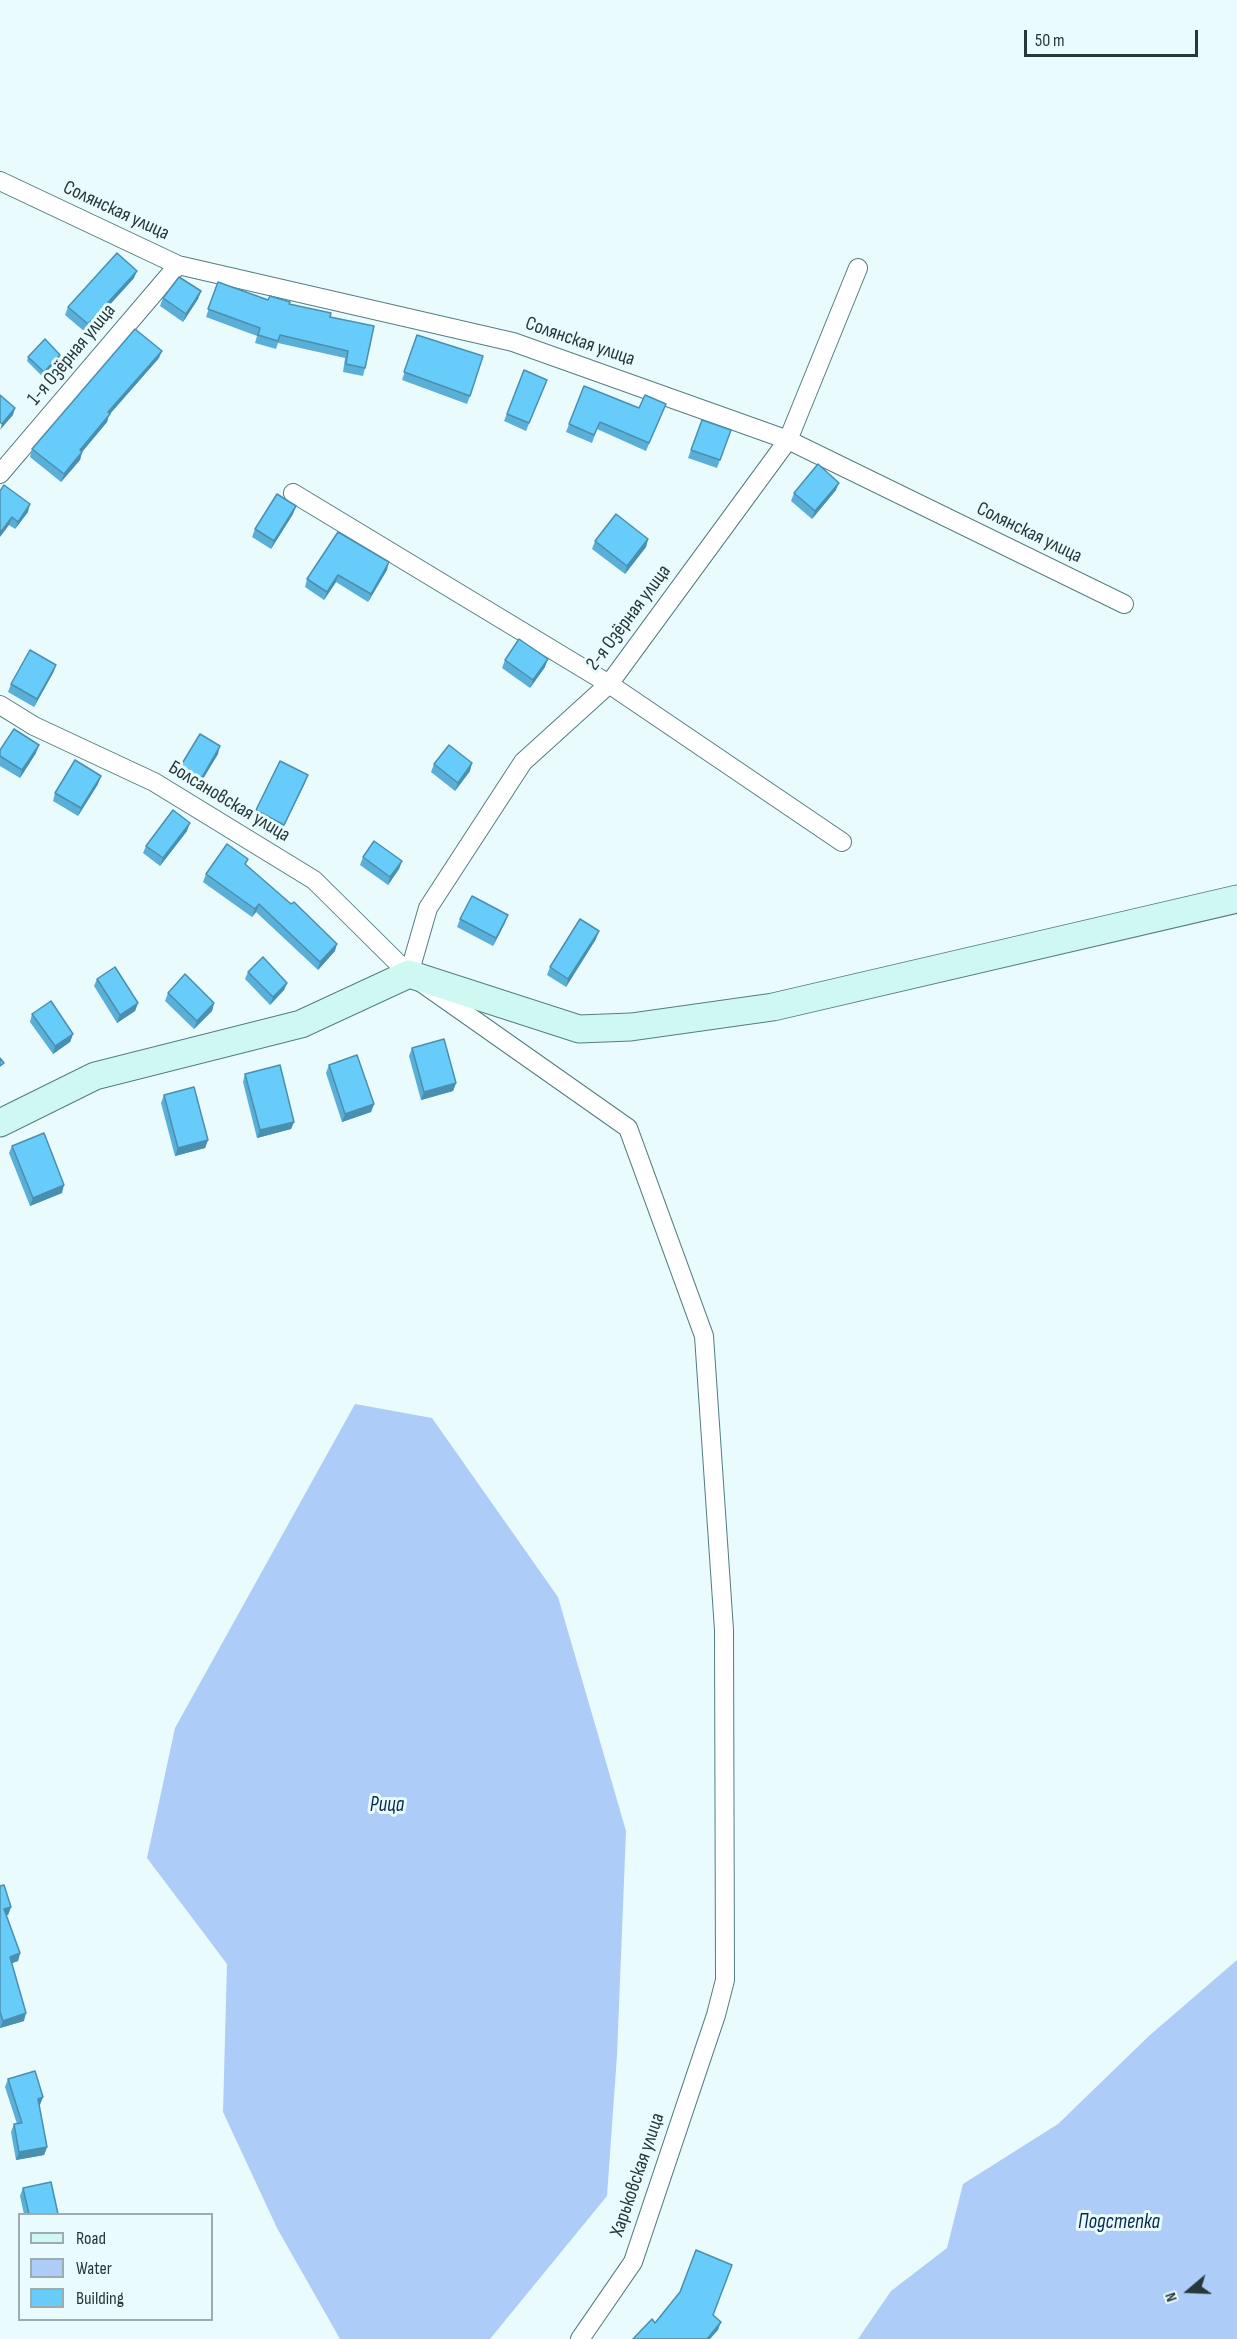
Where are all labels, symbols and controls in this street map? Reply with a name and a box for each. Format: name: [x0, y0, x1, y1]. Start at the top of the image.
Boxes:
scale bar: [1027, 18, 1201, 56]
text: 50 m: [1035, 30, 1065, 51]
street label: Солянская улица: [59, 176, 173, 246]
street label: 1-я Озёрная улица: [23, 299, 121, 411]
street label: Солянская улица: [522, 312, 638, 372]
street label: Солянская улица: [972, 497, 1086, 569]
street label: 2-я Озёрная улица: [581, 560, 677, 676]
street label: Болсановская улица: [164, 756, 294, 848]
water label: Рица: [370, 1793, 404, 1819]
street label: Харьковская улица: [606, 2110, 670, 2240]
water label: Подстепка: [1078, 2210, 1160, 2236]
legend: [18, 2213, 213, 2321]
text: Road: [76, 2228, 106, 2249]
text: Water: [76, 2258, 112, 2279]
north arrow: [1159, 2261, 1219, 2321]
text: Building: [76, 2288, 124, 2309]
text: N: [1161, 2290, 1182, 2304]

